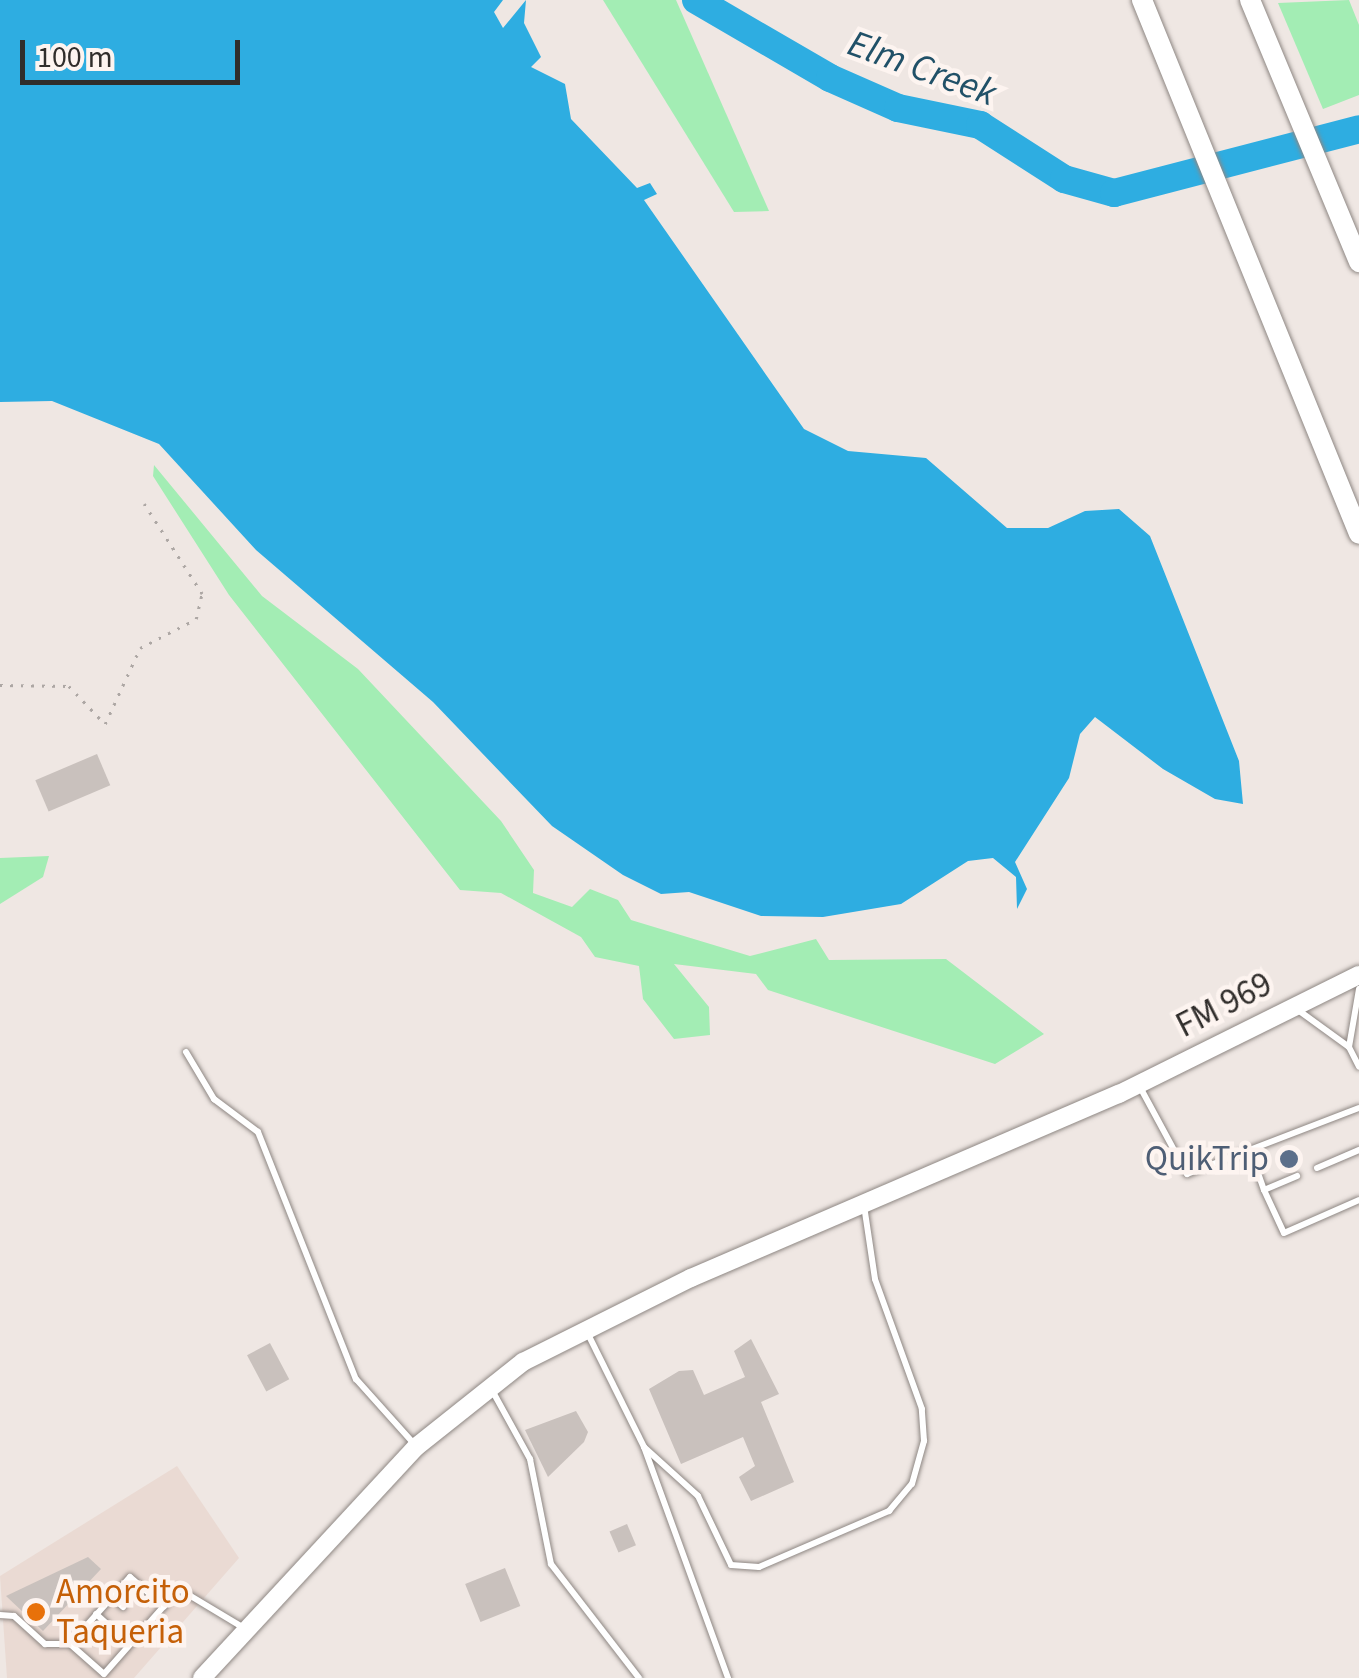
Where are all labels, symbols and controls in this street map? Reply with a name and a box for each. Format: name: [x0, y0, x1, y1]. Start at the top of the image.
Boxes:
scale bar: [25, 20, 245, 82]
water label: Elm Creek: [842, 21, 1002, 117]
text: 100 m: [37, 36, 113, 79]
street label: FM 969: [1169, 963, 1279, 1047]
place label: QuikTrip: [1145, 1138, 1269, 1180]
marker: QuikTrip: [1278, 1148, 1300, 1170]
place label: Amorcito Taqueria: [56, 1571, 190, 1653]
marker: Amorcito Taqueria: [25, 1601, 47, 1623]

